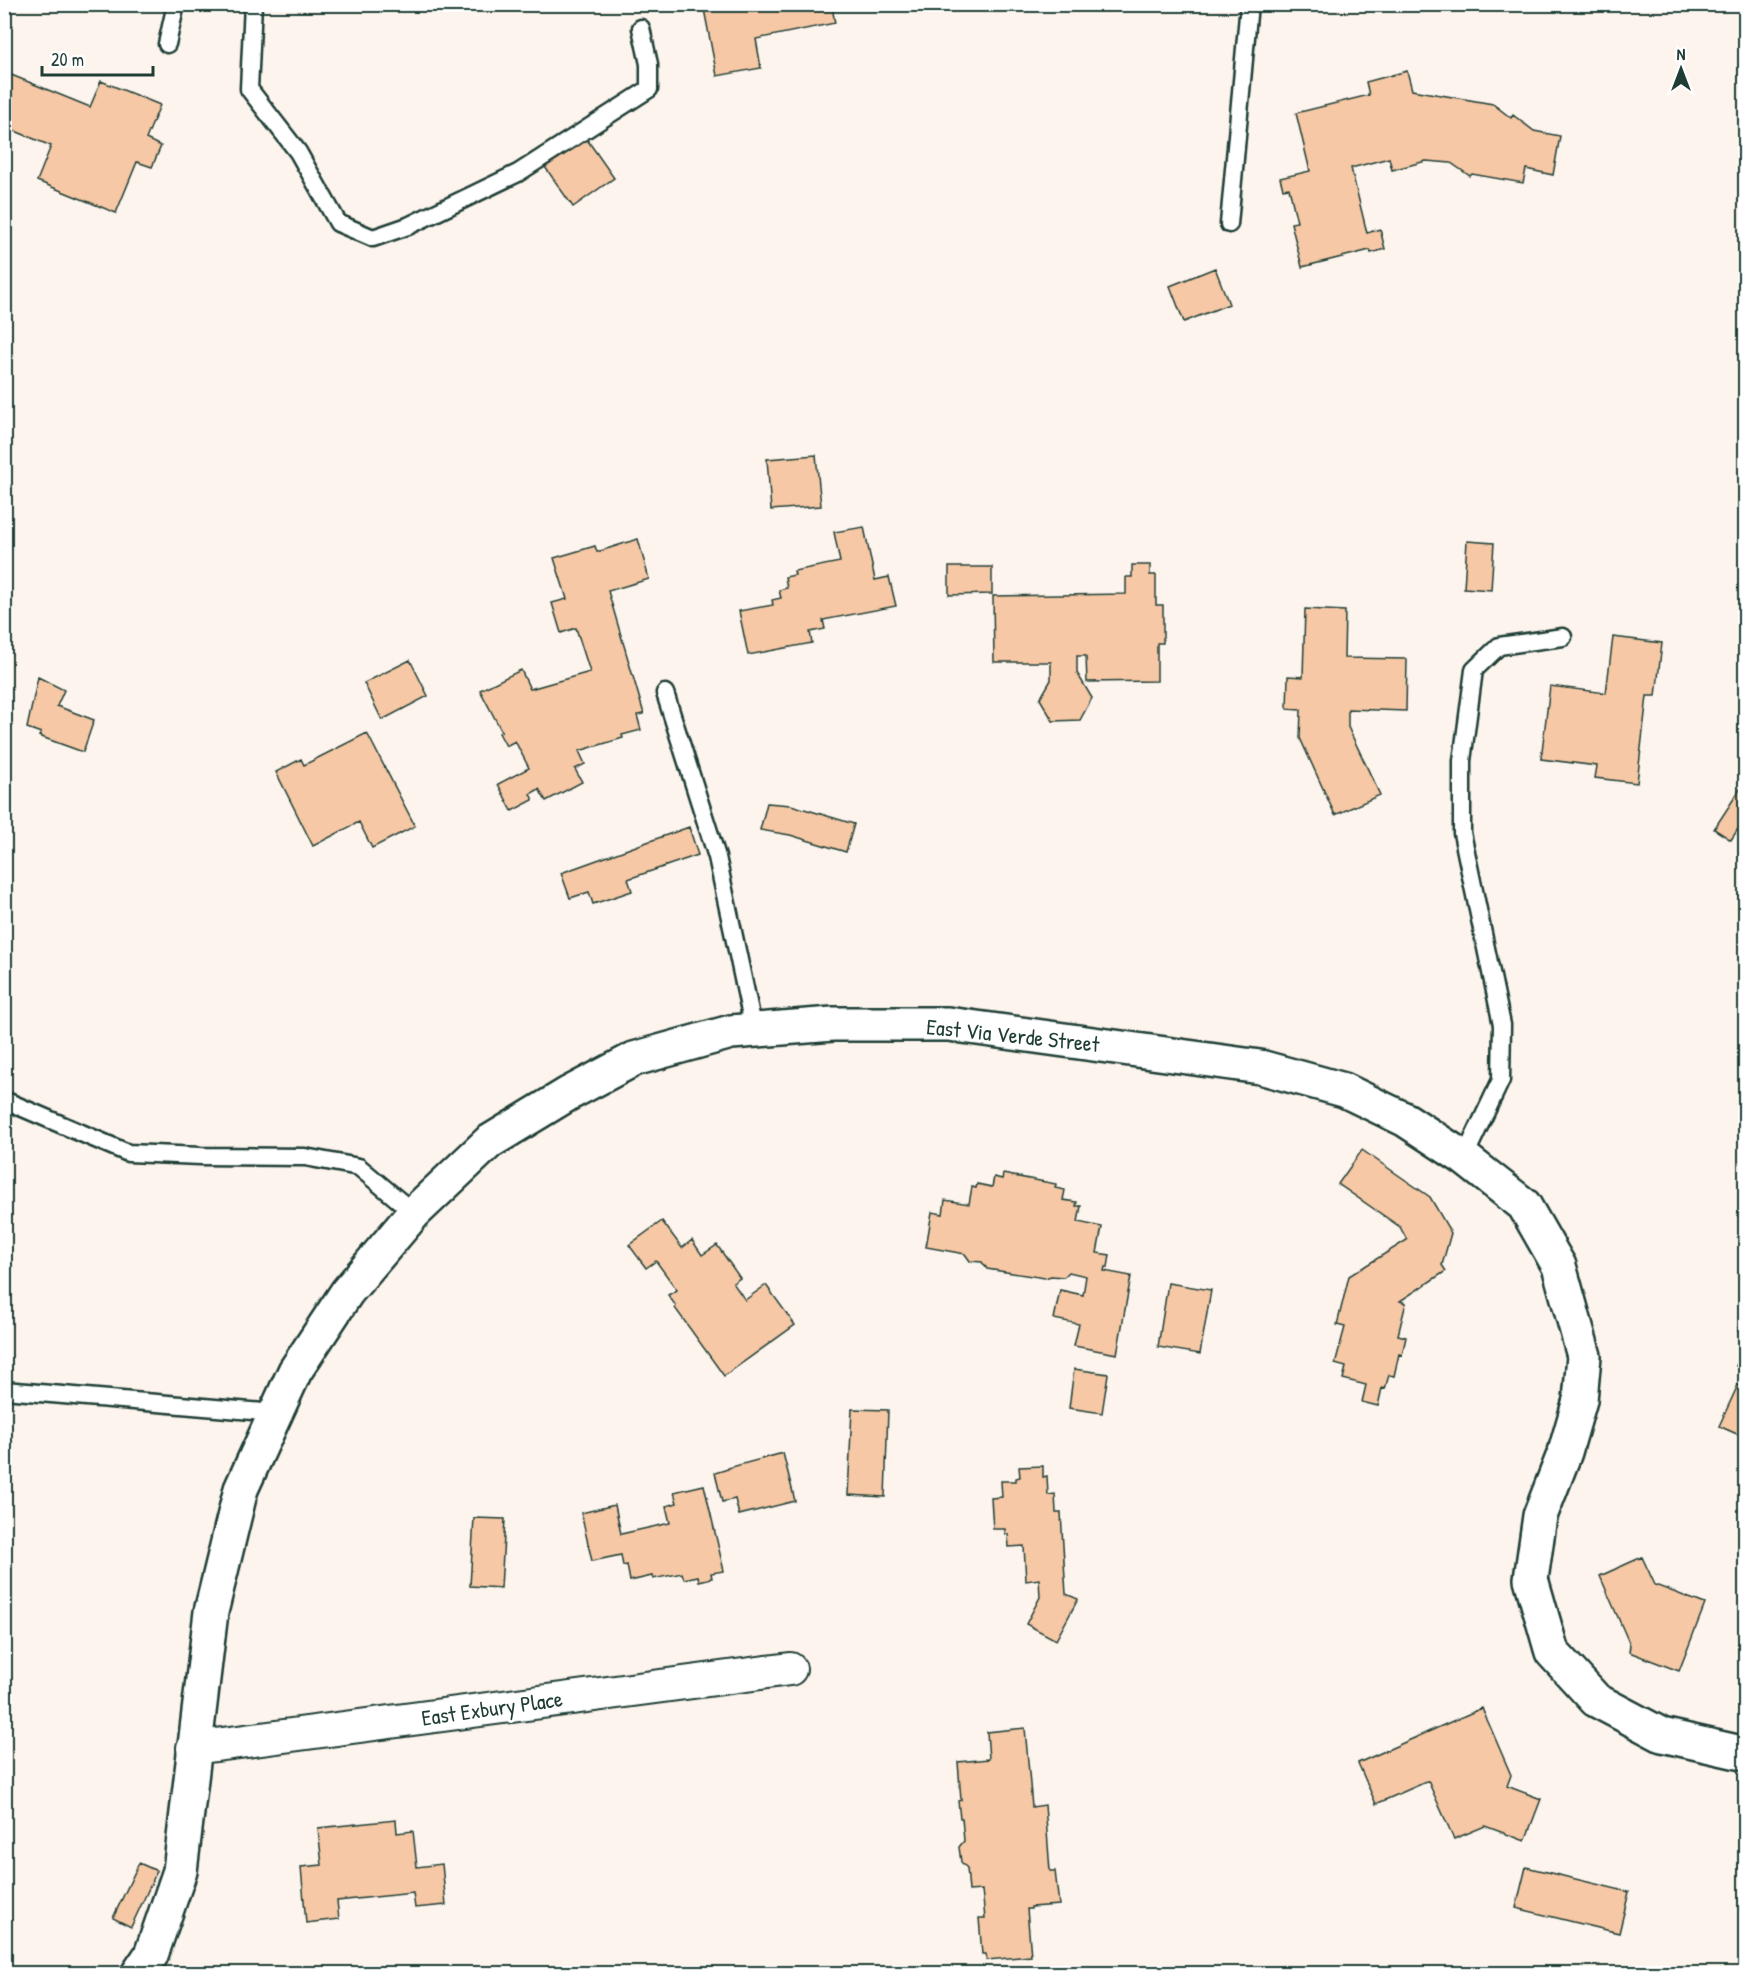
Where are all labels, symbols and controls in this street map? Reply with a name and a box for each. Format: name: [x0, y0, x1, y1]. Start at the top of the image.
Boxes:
scale bar: [42, 39, 153, 77]
north arrow: [1651, 39, 1711, 99]
text: N: [1677, 43, 1686, 65]
text: 20 m: [51, 47, 84, 72]
street label: East Via Verde Street: [925, 1011, 1101, 1059]
street label: East Exbury Place: [420, 1683, 565, 1733]

